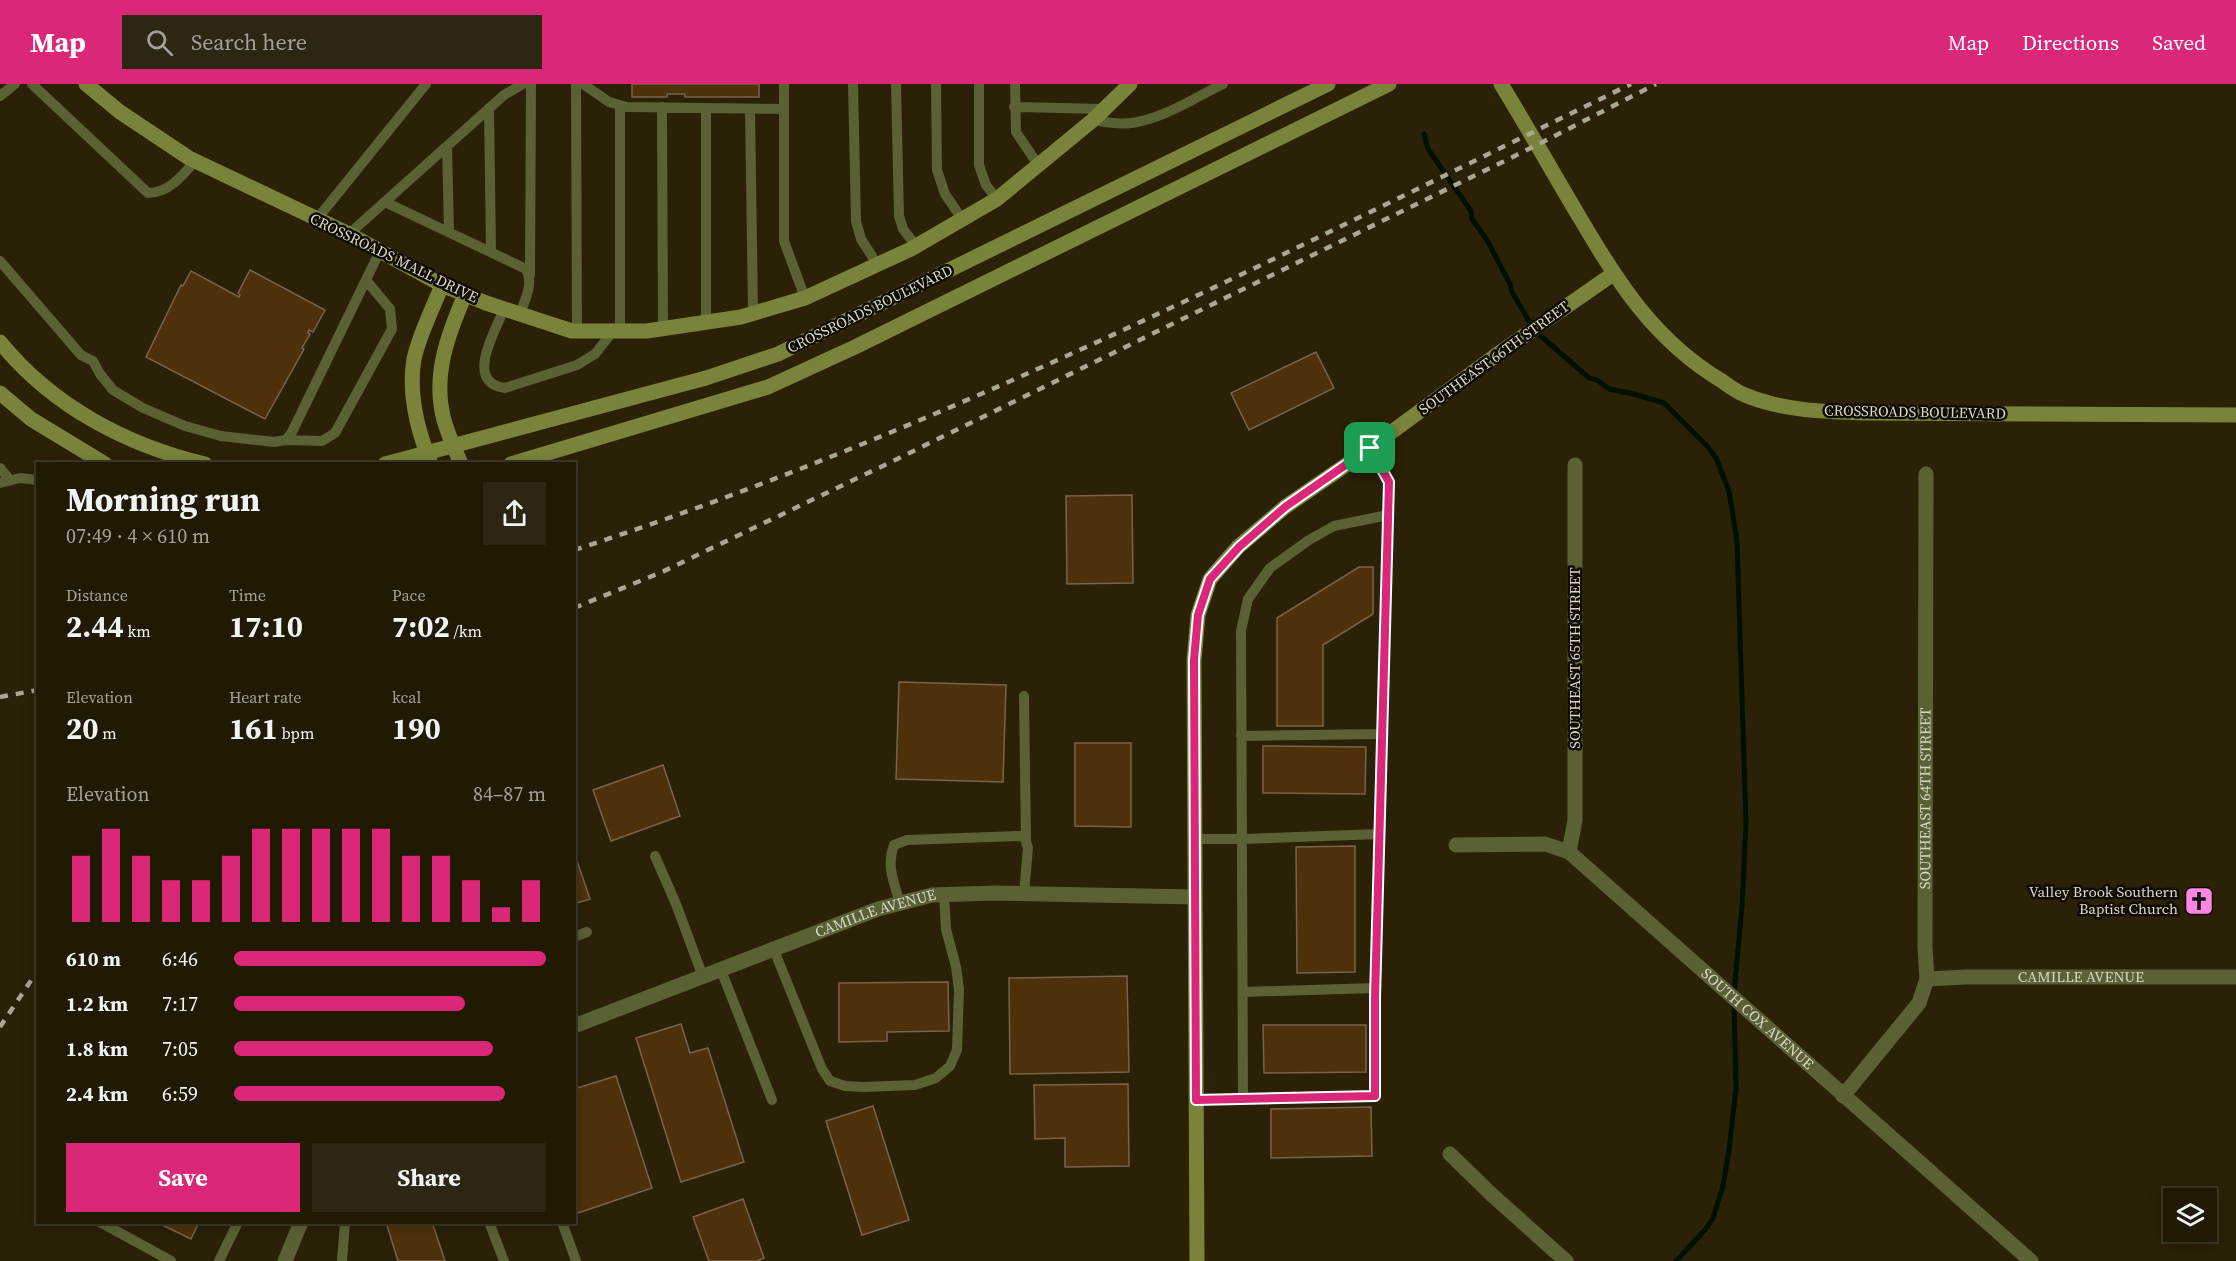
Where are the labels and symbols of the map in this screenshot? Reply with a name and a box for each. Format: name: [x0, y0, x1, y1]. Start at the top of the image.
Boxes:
street label: CROSSROADS MALL DRIVE: [307, 208, 482, 307]
street label: CROSSROADS BOULEVARD: [783, 259, 956, 358]
street label: SOUTHEAST 66TH STREET: [1414, 296, 1573, 419]
street label: CROSSROADS BOULEVARD: [1824, 399, 2006, 424]
pin: [1344, 422, 1395, 473]
street label: SOUTHEAST 65TH STREET: [1564, 567, 1585, 749]
street label: SOUTHEAST 64TH STREET: [1914, 708, 1936, 889]
place label: Valley Brook Southern Baptist Church: [2029, 881, 2178, 919]
street label: CAMILLE AVENUE: [812, 883, 938, 942]
church icon: Valley Brook Southern Baptist Church: [2183, 885, 2215, 917]
street label: SOUTH COX AVENUE: [1697, 963, 1819, 1074]
street label: CAMILLE AVENUE: [2018, 966, 2144, 987]

